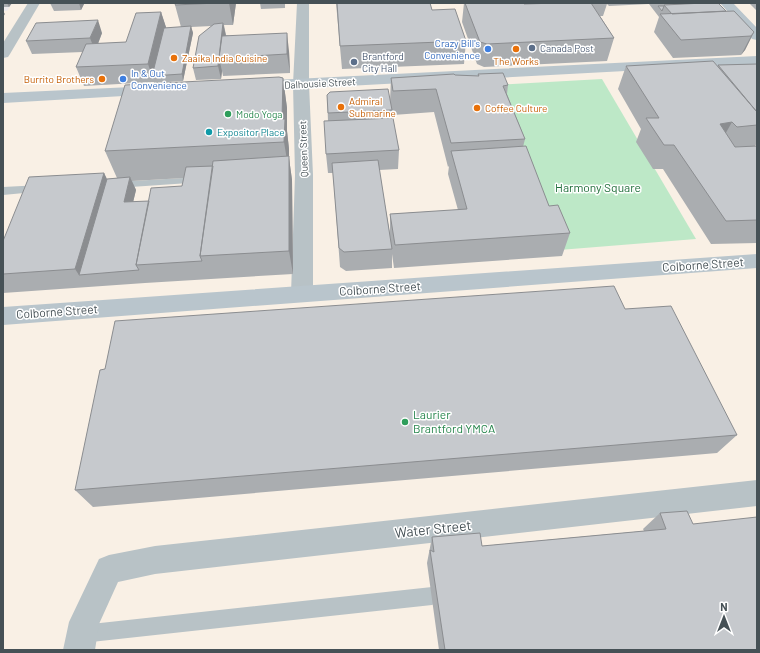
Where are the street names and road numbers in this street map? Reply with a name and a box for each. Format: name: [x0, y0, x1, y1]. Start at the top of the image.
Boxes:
street label: Dalhousie Street: [284, 75, 356, 91]
street label: Queen Street: [296, 120, 310, 177]
street label: Colborne Street: [662, 254, 744, 274]
street label: Colborne Street: [339, 278, 421, 298]
street label: Colborne Street: [16, 301, 98, 321]
street label: Water Street: [394, 516, 472, 541]

